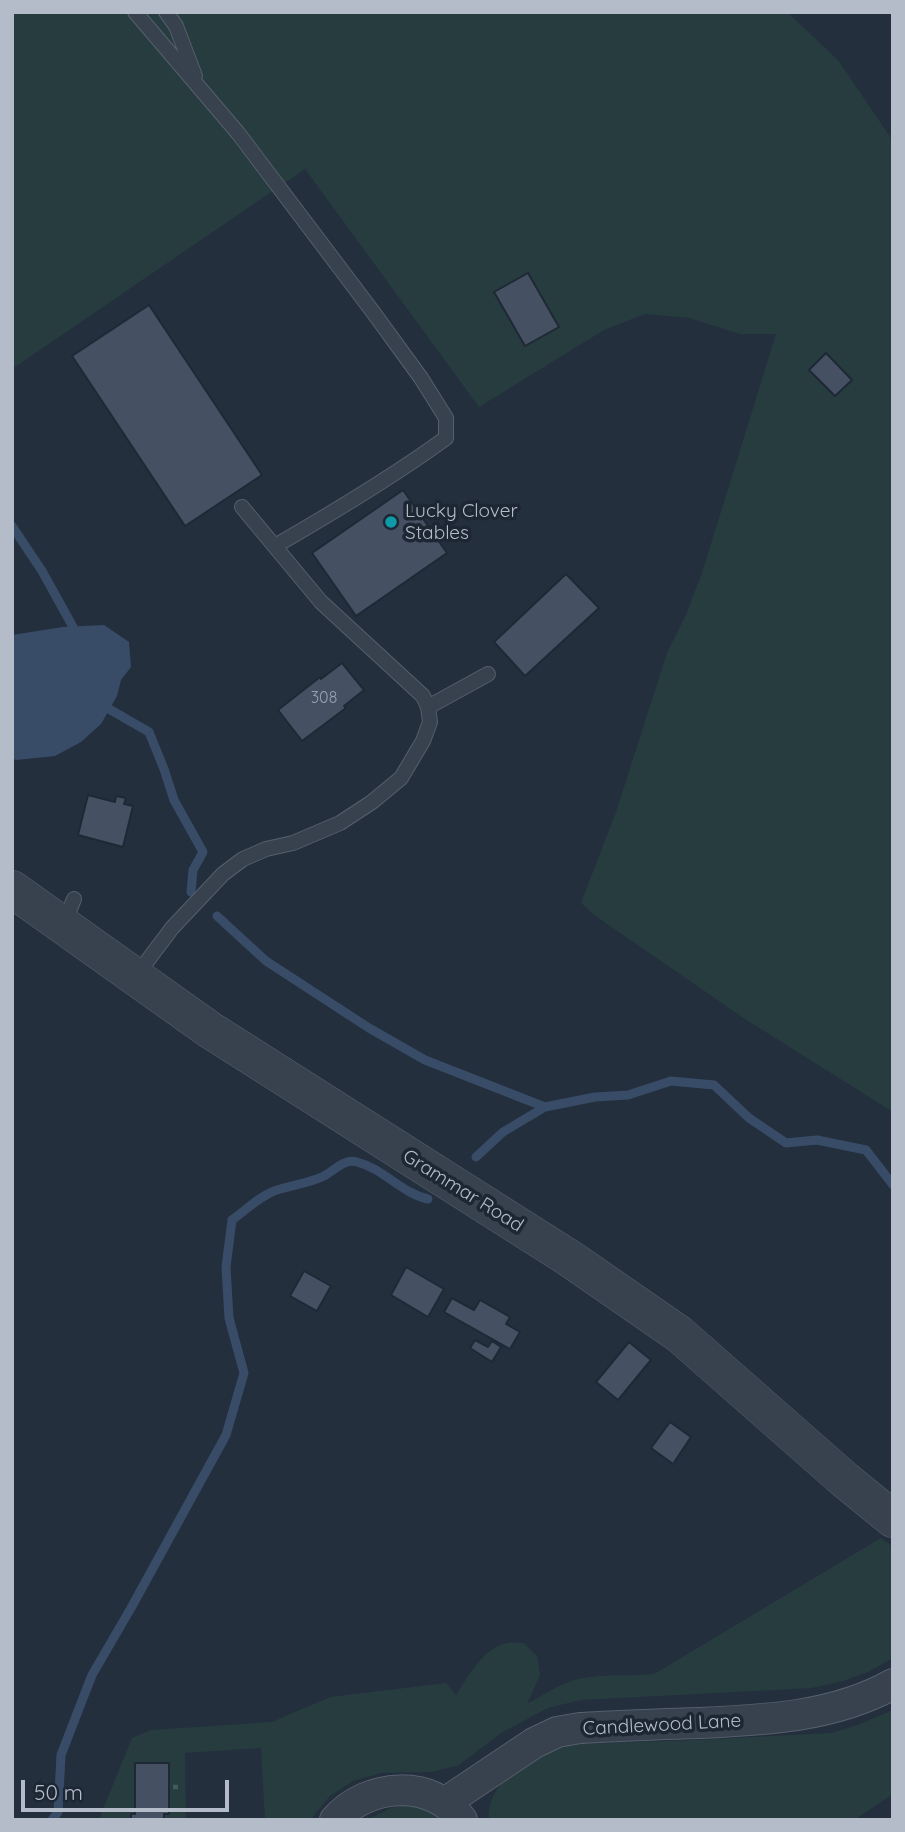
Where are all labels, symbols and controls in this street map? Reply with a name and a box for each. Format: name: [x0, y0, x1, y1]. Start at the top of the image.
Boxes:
place label: Lucky Clover Stables: [405, 500, 518, 544]
marker: Lucky Clover Stables: [383, 514, 399, 530]
house number: 308: [311, 688, 337, 708]
street label: Grammar Road: [399, 1145, 527, 1237]
street label: Candlewood Lane: [582, 1709, 742, 1741]
scale bar: [24, 1766, 233, 1810]
text: 50 m: [34, 1779, 83, 1805]

